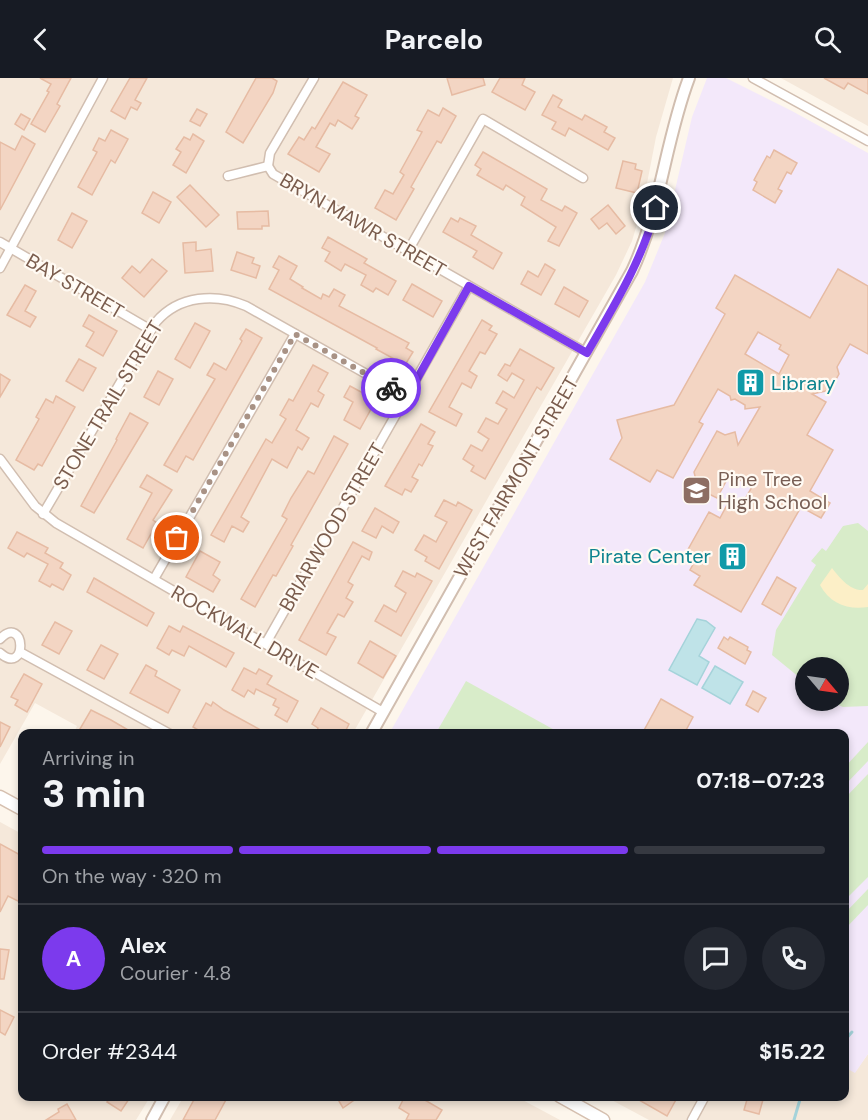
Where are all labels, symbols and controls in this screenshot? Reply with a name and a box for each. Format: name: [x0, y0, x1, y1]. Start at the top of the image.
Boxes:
text: Parcelo: [385, 22, 483, 57]
icon: back: [24, 23, 57, 56]
icon: search: [811, 23, 844, 56]
street label: BRYN MAWR STREET: [275, 167, 451, 283]
pin: [630, 182, 681, 233]
icon: home: [639, 191, 672, 224]
street label: BAY STREET: [21, 248, 129, 324]
street label: STONE TRAIL STREET: [47, 316, 169, 494]
courier: [361, 358, 421, 418]
building icon: Library: [734, 367, 766, 399]
place label: Library: [771, 370, 836, 396]
icon: bike: [375, 372, 408, 405]
street label: WEST FAIRMONT STREET: [448, 372, 584, 582]
street label: BRIARWOOD STREET: [273, 438, 391, 616]
place label: Pine Tree High School: [718, 466, 827, 515]
school or university icon: Pine Tree High School: [681, 475, 713, 507]
pin: [151, 512, 202, 563]
icon: bag: [160, 521, 193, 554]
building icon: Pirate Center: [716, 540, 748, 572]
place label: Pirate Center: [589, 543, 711, 569]
street label: ROCKWALL DRIVE: [167, 579, 323, 685]
north arrow: [795, 657, 849, 711]
map controls: [795, 657, 849, 711]
text: Arriving in: [42, 745, 134, 771]
text: 07:18–07:23: [696, 766, 825, 795]
text: 3 min: [42, 768, 146, 819]
text: On the way · 320 m: [42, 863, 221, 889]
button: chat: [684, 927, 747, 990]
button: phone: [762, 927, 825, 990]
text: Alex: [120, 931, 167, 960]
text: A: [66, 944, 81, 973]
text: Courier · 4.8: [120, 960, 231, 986]
text: Order #2344: [42, 1037, 177, 1066]
text: $15.22: [759, 1037, 825, 1066]

